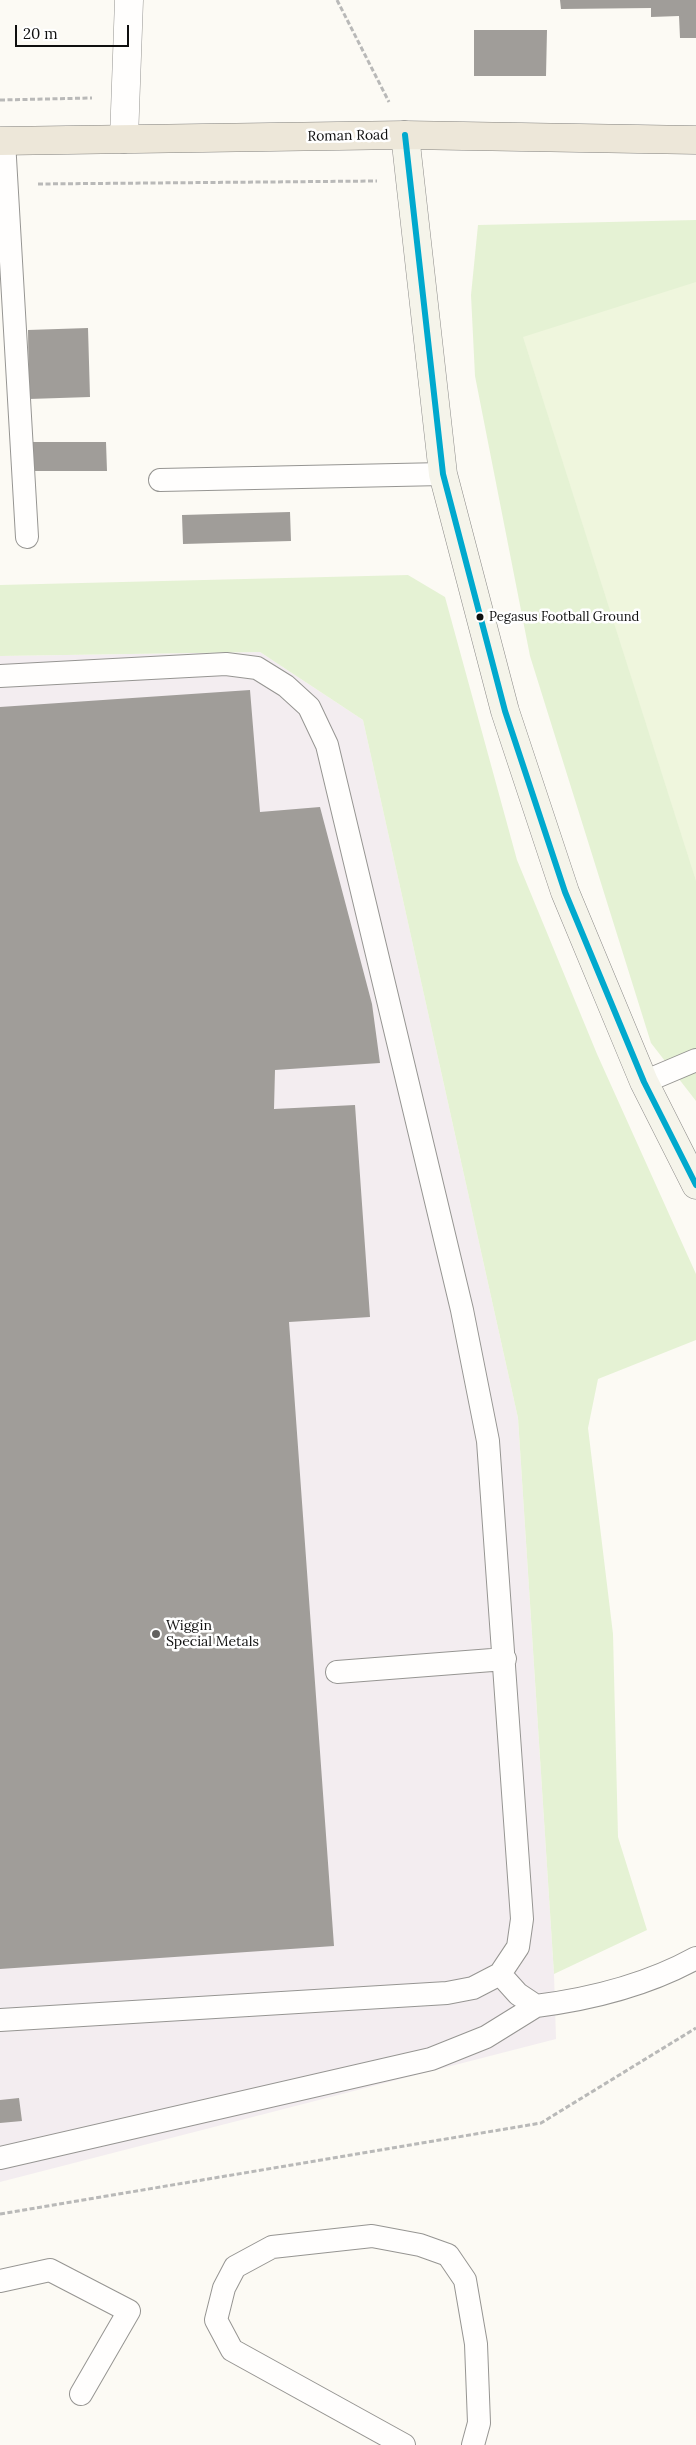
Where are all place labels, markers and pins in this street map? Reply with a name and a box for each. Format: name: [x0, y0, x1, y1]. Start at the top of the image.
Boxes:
place label: Pegasus Football Ground: [489, 609, 639, 625]
marker: Pegasus Football Ground: [475, 612, 485, 622]
place label: Wiggin Special Metals: [166, 1618, 259, 1650]
marker: Wiggin Special Metals: [150, 1628, 162, 1640]

